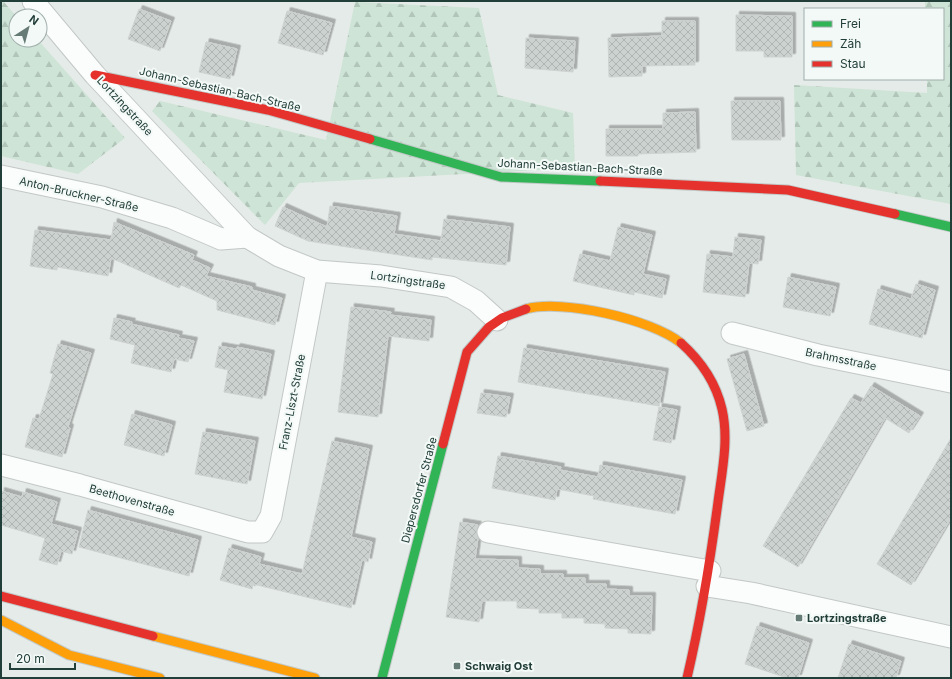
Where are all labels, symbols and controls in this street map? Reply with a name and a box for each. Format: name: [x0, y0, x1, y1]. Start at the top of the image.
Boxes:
north arrow: [8, 8, 48, 48]
legend: [804, 8, 944, 80]
text: N: [26, 12, 41, 28]
text: Frei: [840, 16, 861, 31]
text: Zäh: [840, 36, 861, 51]
text: Stau: [840, 56, 866, 71]
street label: Johann-Sebastian-Bach-Straße: [138, 64, 302, 114]
street label: Lortzingstraße: [94, 74, 156, 138]
street label: Johann-Sebastian-Bach-Straße: [497, 156, 663, 178]
street label: Anton-Bruckner-Straße: [18, 173, 140, 215]
street label: Lortzingstraße: [370, 268, 446, 292]
street label: Brahmsstraße: [804, 345, 878, 373]
street label: Franz-Liszt-Straße: [276, 353, 308, 451]
street label: Diepersdorfer Straße: [398, 435, 440, 545]
street label: Beethovenstraße: [88, 481, 176, 519]
place label: Lortzingstraße: [807, 611, 887, 625]
marker: Lortzingstraße: [794, 613, 804, 623]
scale bar: [10, 645, 75, 671]
text: 20 m: [16, 651, 45, 666]
place label: Schwaig Ost: [465, 659, 532, 673]
marker: Schwaig Ost: [452, 661, 462, 671]

